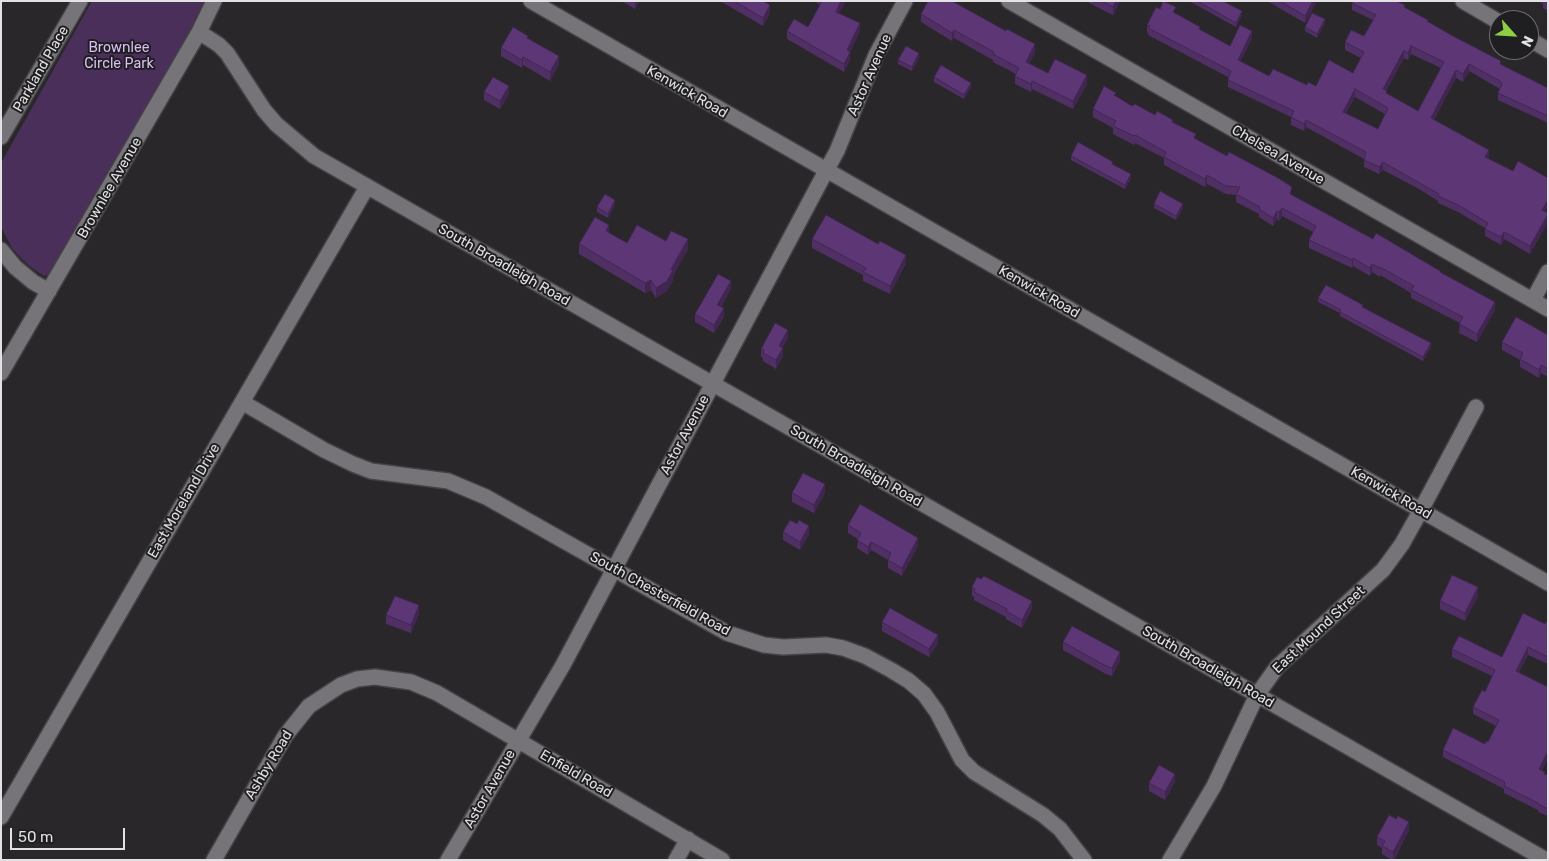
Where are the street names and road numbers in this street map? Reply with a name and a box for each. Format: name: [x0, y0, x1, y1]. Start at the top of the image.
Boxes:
street label: Parkland Place: [10, 23, 72, 115]
street label: Astor Avenue: [844, 31, 896, 119]
street label: Kenwick Road: [644, 62, 730, 122]
street label: Chelsea Avenue: [1229, 122, 1327, 188]
street label: Brownlee Avenue: [74, 135, 146, 241]
street label: South Broadleigh Road: [435, 220, 573, 310]
street label: Kenwick Road: [996, 262, 1082, 322]
street label: Astor Avenue: [657, 392, 713, 478]
street label: South Broadleigh Road: [787, 421, 925, 511]
street label: East Moreland Drive: [144, 441, 224, 561]
street label: Kenwick Road: [1348, 463, 1434, 523]
street label: South Chesterfield Road: [587, 548, 733, 640]
street label: East Mound Street: [1269, 583, 1369, 677]
street label: South Broadleigh Road: [1139, 622, 1277, 712]
street label: Ashby Road: [242, 727, 296, 803]
street label: Astor Avenue: [461, 747, 519, 831]
street label: Enfield Road: [537, 747, 615, 801]

